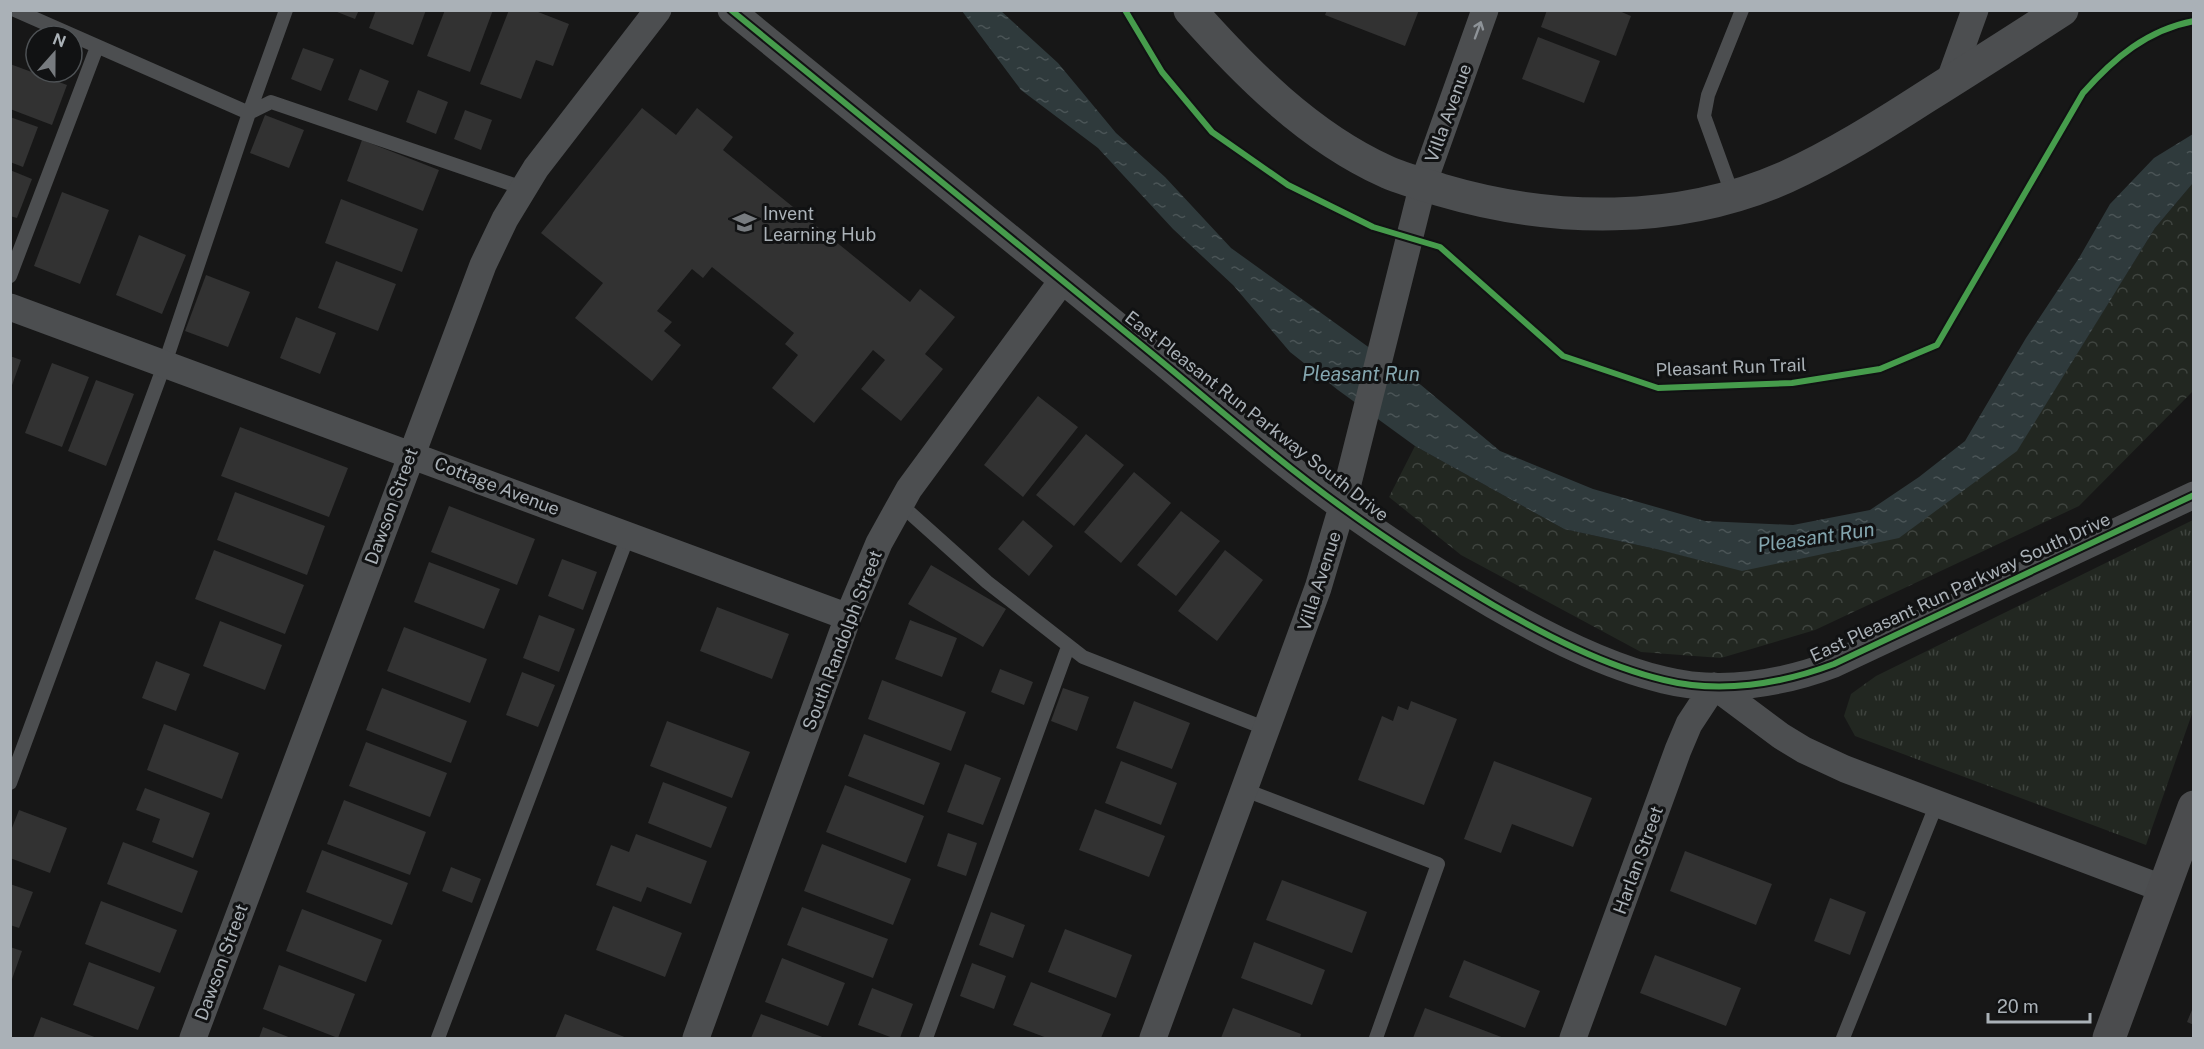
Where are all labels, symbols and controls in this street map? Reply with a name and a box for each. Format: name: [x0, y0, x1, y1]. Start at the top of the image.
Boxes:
one-way arrow: [1473, 21, 1484, 40]
north arrow: [24, 24, 84, 84]
text: N: [50, 29, 68, 52]
street label: Villa Avenue: [1420, 61, 1476, 165]
place label: Invent Learning Hub: [763, 203, 876, 245]
school or university icon: Invent Learning Hub: [732, 210, 758, 236]
street label: East Pleasant Run Parkway South Drive: [1121, 306, 1393, 526]
street label: Pleasant Run Trail: [1655, 354, 1807, 380]
water label: Pleasant Run: [1302, 362, 1420, 386]
street label: Dawson Street: [360, 445, 422, 567]
street label: Cottage Avenue: [431, 452, 563, 520]
street label: East Pleasant Run Parkway South Drive: [1806, 508, 2114, 666]
water label: Pleasant Run: [1756, 517, 1876, 557]
street label: Villa Avenue: [1293, 529, 1345, 633]
street label: South Randolph Street: [798, 547, 886, 733]
street label: Harlan Street: [1609, 803, 1667, 917]
street label: Dawson Street: [190, 901, 252, 1023]
scale bar: [1988, 986, 2090, 1024]
text: 20 m: [1997, 996, 2039, 1017]

